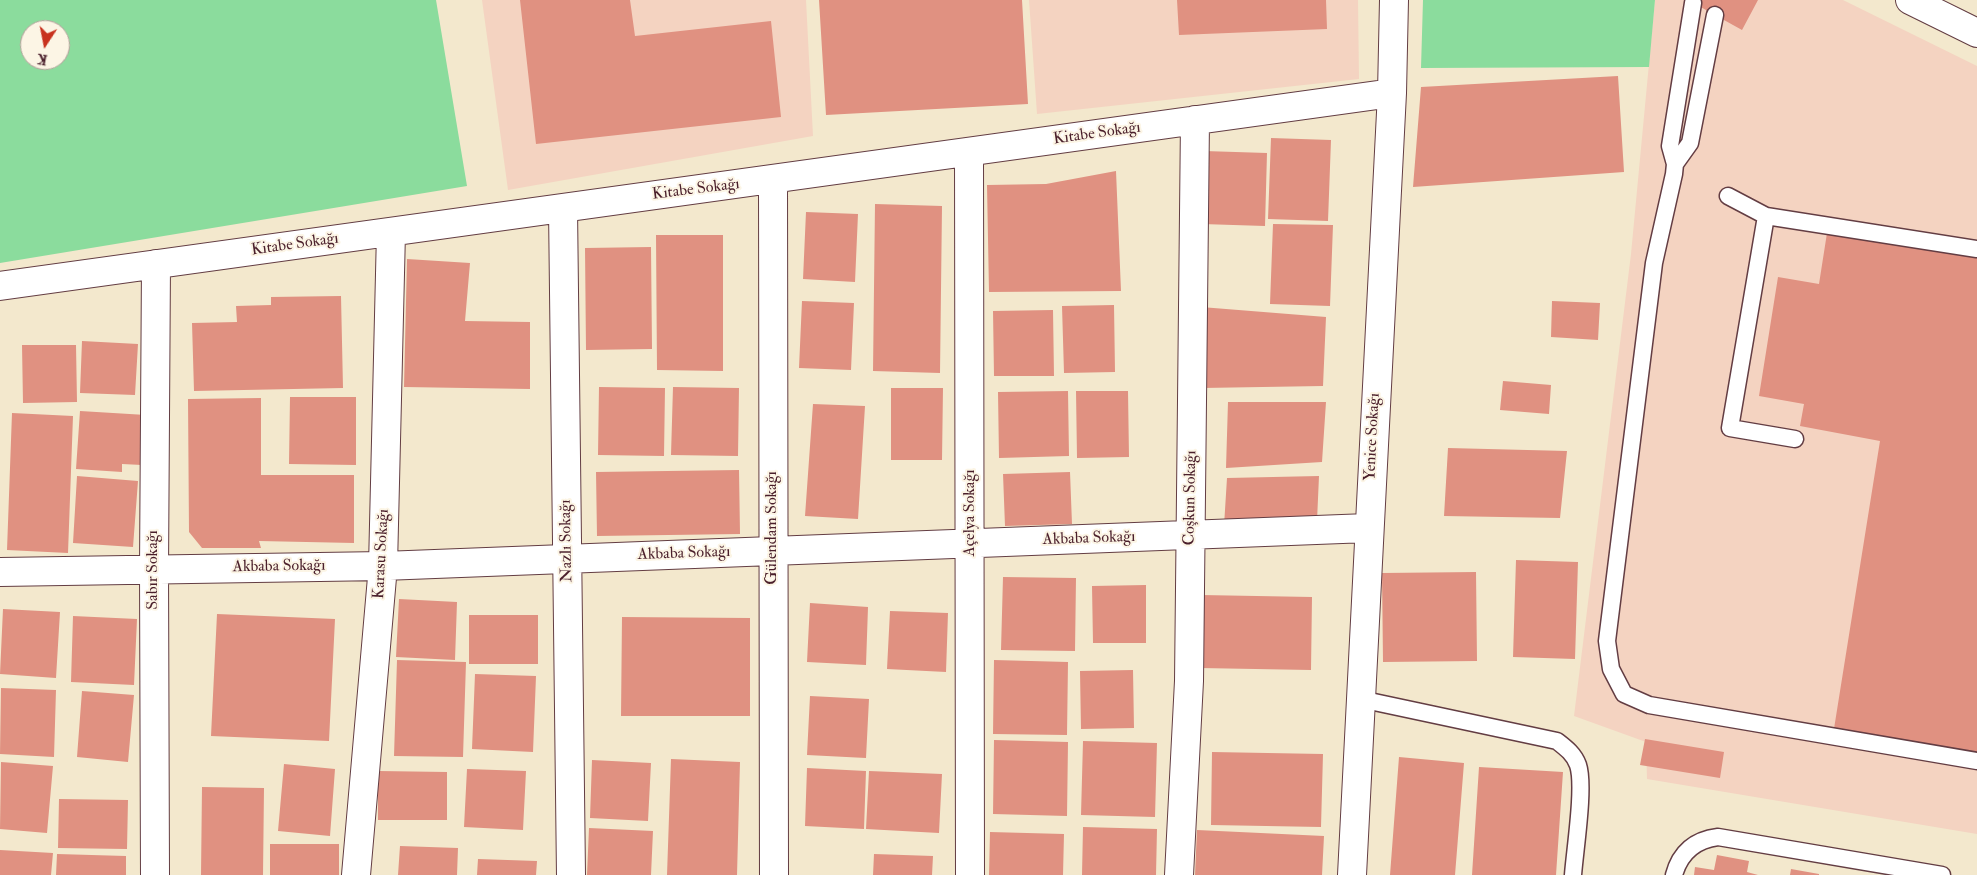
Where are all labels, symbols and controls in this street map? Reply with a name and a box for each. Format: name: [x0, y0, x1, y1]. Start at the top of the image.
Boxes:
north arrow: [20, 20, 70, 70]
text: K: [36, 50, 49, 69]
street label: Kitabe Sokağı: [1052, 118, 1142, 150]
street label: Kitabe Sokağı: [651, 175, 741, 205]
street label: Kitabe Sokağı: [250, 229, 340, 261]
street label: Yenice Sokağı: [1361, 393, 1385, 481]
street label: Coşkun Sokağı: [1181, 450, 1201, 546]
street label: Açelya Sokağı: [961, 469, 981, 557]
street label: Gülendam Sokağı: [763, 471, 783, 585]
street label: Nazlı Sokağı: [557, 499, 577, 583]
street label: Karasu Sokağı: [370, 508, 394, 600]
street label: Akbaba Sokağı: [1042, 528, 1136, 550]
street label: Sabır Sokağı: [144, 530, 164, 610]
street label: Akbaba Sokağı: [637, 543, 731, 565]
street label: Akbaba Sokağı: [233, 557, 325, 577]

